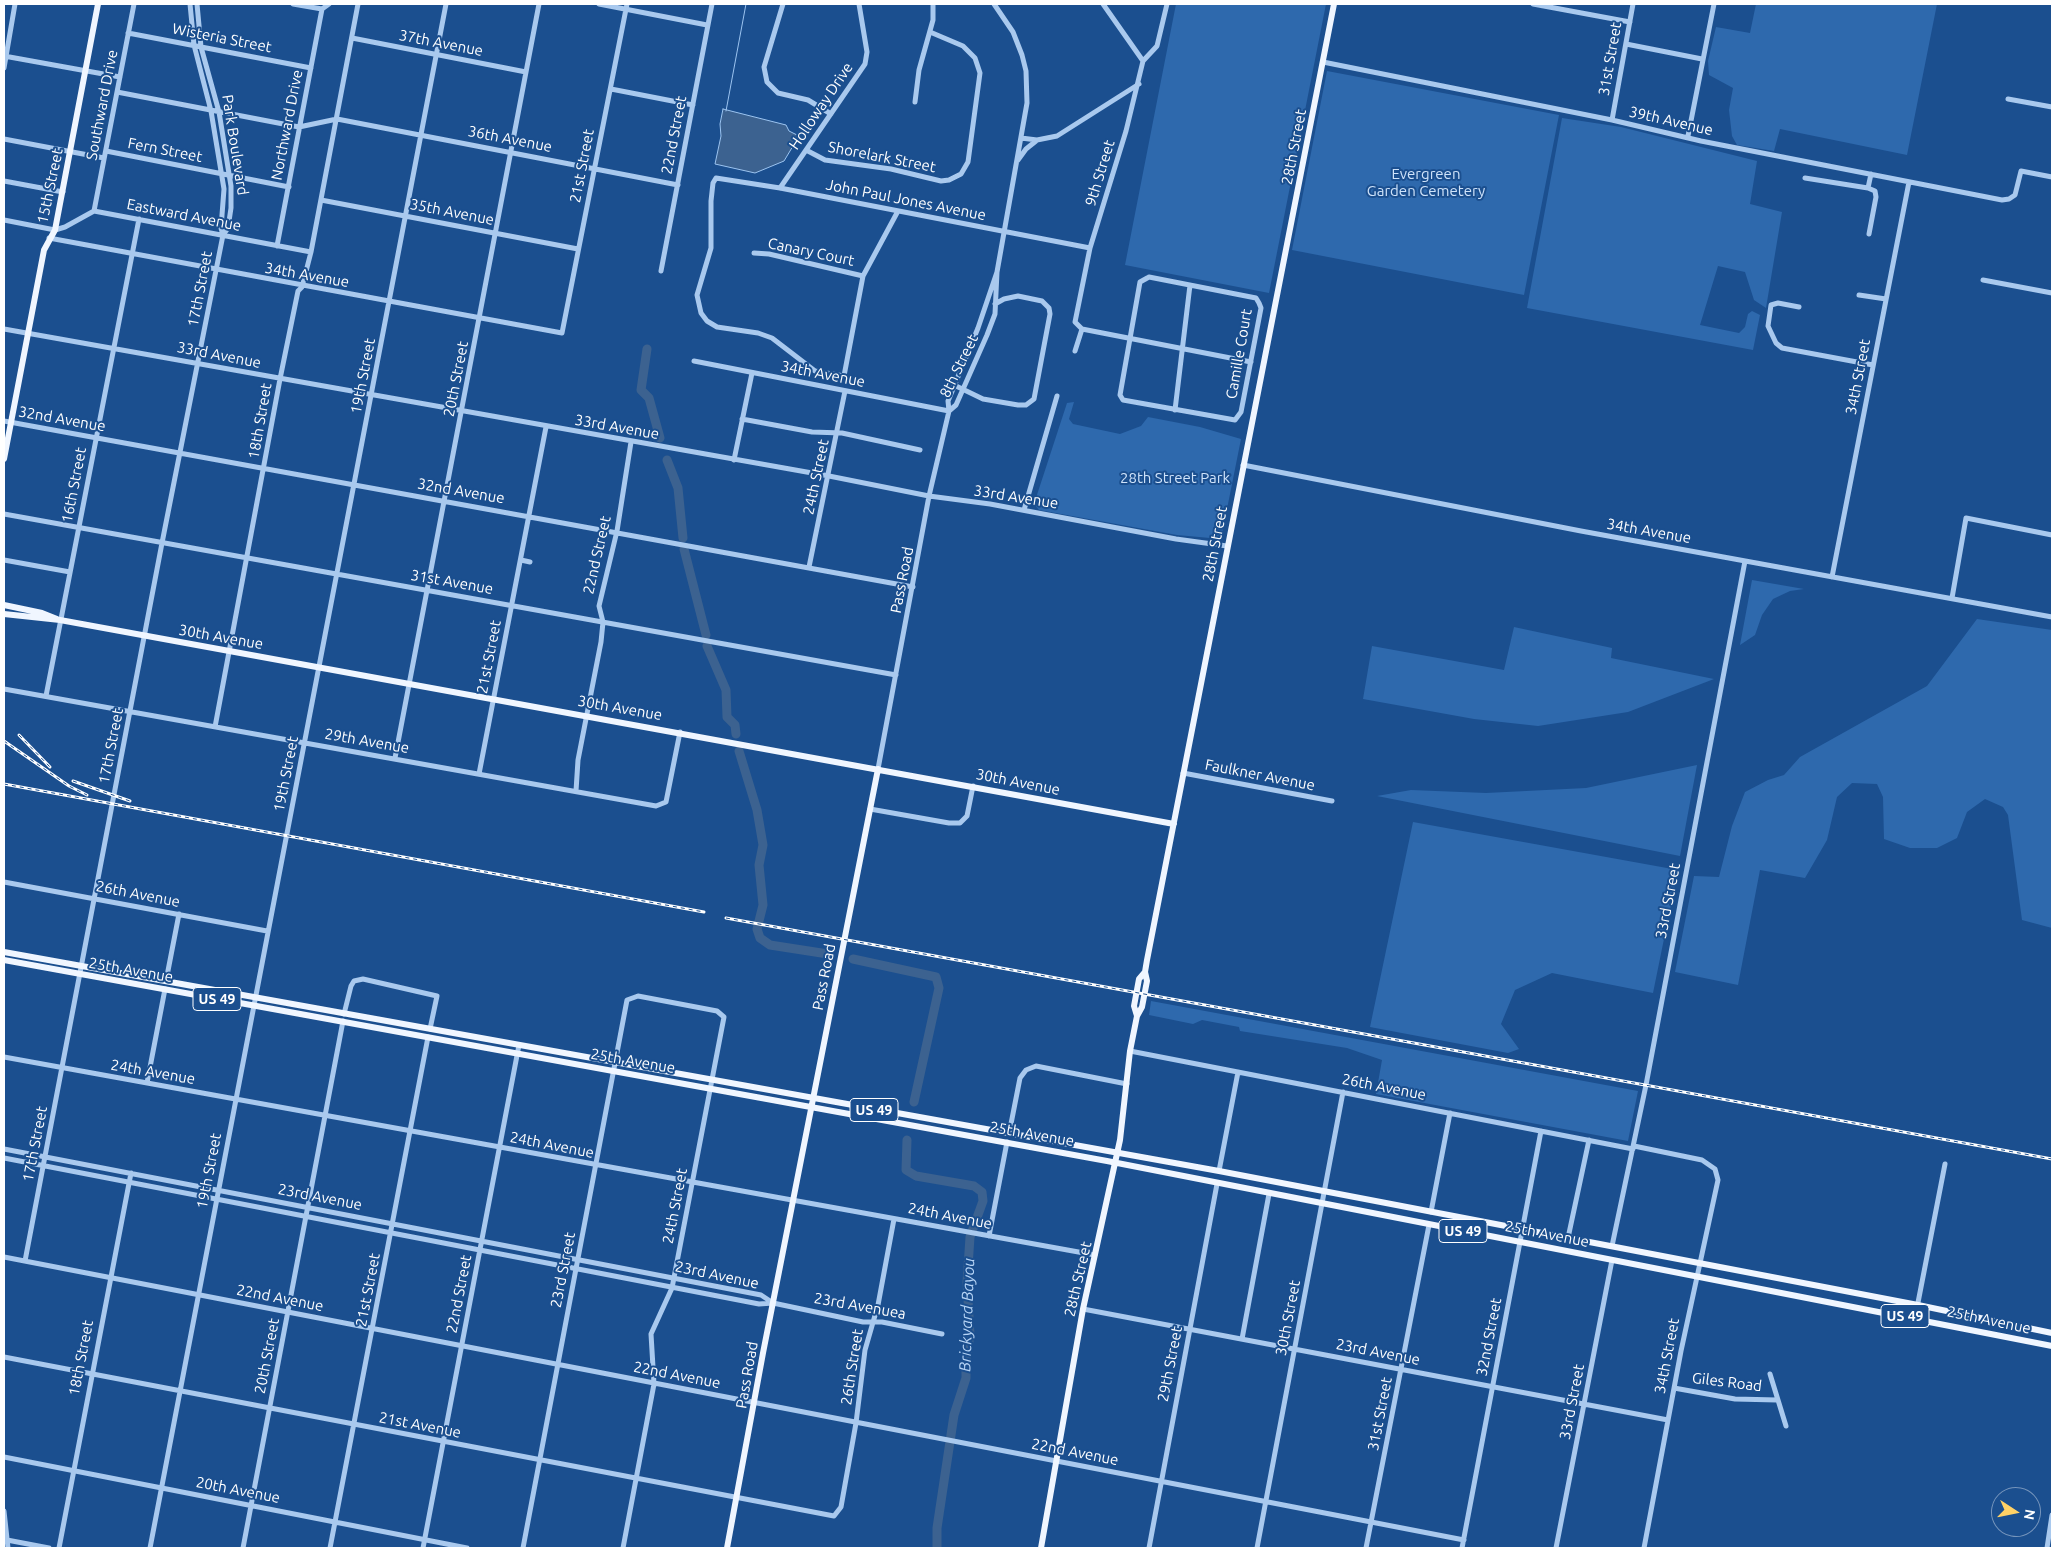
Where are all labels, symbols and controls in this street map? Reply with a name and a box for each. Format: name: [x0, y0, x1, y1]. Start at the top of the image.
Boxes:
street label: Wisteria Street: [171, 20, 273, 56]
street label: 31st Street: [1595, 21, 1625, 97]
street label: 37th Avenue: [397, 26, 485, 60]
street label: Southward Drive: [82, 48, 122, 162]
street label: Holloway Drive: [785, 59, 857, 153]
street label: Northward Drive: [267, 68, 307, 182]
street label: Park Boulevard: [218, 93, 252, 197]
street label: 22nd Street: [658, 94, 690, 176]
street label: 39th Avenue: [1627, 103, 1715, 139]
street label: 28th Street: [1278, 108, 1310, 186]
street label: 36th Avenue: [466, 122, 554, 156]
street label: 21st Street: [566, 128, 598, 204]
street label: Fern Street: [126, 134, 204, 166]
street label: Shorelark Street: [827, 138, 937, 176]
street label: 9th Street: [1081, 138, 1119, 208]
street label: 15th Street: [33, 147, 67, 225]
park label: Evergreen Garden Cemetery: [1367, 165, 1485, 200]
street label: John Paul Jones Avenue: [824, 176, 988, 224]
street label: Eastward Avenue: [125, 195, 243, 235]
street label: 35th Avenue: [408, 195, 496, 229]
street label: Canary Court: [766, 234, 856, 270]
street label: 17th Street: [184, 250, 216, 328]
street label: 34th Avenue: [263, 259, 351, 291]
street label: Camille Court: [1222, 308, 1256, 400]
street label: 8th Street: [936, 331, 982, 401]
street label: 19th Street: [347, 337, 379, 415]
street label: 33rd Avenue: [175, 338, 263, 372]
street label: 34th Street: [1842, 338, 1874, 416]
street label: 20th Street: [440, 340, 472, 418]
street label: 34th Avenue: [779, 357, 867, 391]
street label: 18th Street: [244, 382, 276, 460]
street label: 32nd Avenue: [17, 402, 107, 436]
street label: 33rd Avenue: [573, 411, 661, 443]
street label: 24th Street: [799, 438, 833, 516]
street label: 16th Street: [58, 446, 90, 524]
park label: 28th Street Park: [1120, 469, 1230, 487]
street label: 32nd Avenue: [416, 474, 506, 508]
street label: 33rd Avenue: [972, 481, 1060, 513]
street label: 28th Street: [1199, 505, 1231, 583]
street label: 22nd Street: [579, 514, 615, 596]
street label: 34th Avenue: [1605, 515, 1693, 547]
street label: Pass Road: [887, 545, 917, 615]
street label: 31st Avenue: [409, 566, 495, 598]
street label: 21st Street: [473, 619, 505, 695]
street label: 30th Avenue: [177, 621, 265, 653]
street label: 30th Avenue: [576, 692, 664, 724]
street label: 17th Street: [95, 707, 127, 785]
street label: 29th Avenue: [323, 725, 411, 757]
street label: 19th Street: [270, 735, 302, 813]
street label: Faulkner Avenue: [1204, 756, 1316, 794]
street label: 30th Avenue: [974, 765, 1062, 799]
street label: 33rd Street: [1652, 862, 1684, 940]
street label: 26th Avenue: [94, 877, 182, 911]
street label: Pass Road: [809, 942, 839, 1012]
street label: 25th Avenue: [87, 954, 175, 986]
road number: US 49: [193, 988, 241, 1011]
street label: 25th Avenue: [589, 1045, 677, 1077]
street label: 24th Avenue: [109, 1056, 197, 1088]
street label: 26th Avenue: [1340, 1070, 1428, 1104]
road number: US 49: [850, 1098, 898, 1122]
street label: 17th Street: [19, 1105, 51, 1183]
street label: 25th Avenue: [988, 1118, 1076, 1150]
street label: 24th Avenue: [508, 1128, 596, 1162]
street label: 19th Street: [193, 1132, 225, 1210]
street label: 24th Street: [659, 1167, 691, 1245]
street label: 23rd Avenue: [276, 1180, 364, 1214]
street label: 24th Avenue: [906, 1199, 994, 1233]
street label: 25th Avenue: [1503, 1217, 1591, 1251]
road number: US 49: [1439, 1220, 1487, 1242]
street label: 23rd Street: [547, 1231, 579, 1309]
street label: 28th Street: [1061, 1240, 1095, 1318]
street label: 21st Street: [352, 1252, 384, 1328]
street label: 22nd Street: [443, 1253, 475, 1335]
street label: 23rd Avenue: [673, 1257, 761, 1293]
water label: Brickyard Bayou: [955, 1258, 979, 1372]
street label: 30th Street: [1272, 1279, 1304, 1357]
street label: 22nd Avenue: [235, 1281, 325, 1315]
street label: 23rd Avenuea: [813, 1289, 907, 1323]
street label: 32nd Street: [1473, 1296, 1505, 1378]
street label: 25th Avenue: [1945, 1302, 2033, 1338]
road number: US 49: [1881, 1304, 1929, 1328]
street label: 20th Street: [251, 1317, 283, 1395]
street label: 34th Street: [1651, 1317, 1683, 1395]
street label: 18th Street: [65, 1319, 97, 1397]
street label: 29th Street: [1154, 1325, 1186, 1403]
street label: 26th Street: [837, 1328, 867, 1406]
street label: 23rd Avenue: [1334, 1335, 1422, 1369]
street label: Pass Road: [732, 1340, 762, 1410]
street label: 22nd Avenue: [632, 1358, 722, 1392]
street label: 33rd Street: [1556, 1363, 1588, 1441]
street label: Giles Road: [1691, 1369, 1763, 1395]
street label: 31st Street: [1364, 1376, 1396, 1452]
street label: 21st Avenue: [377, 1408, 463, 1442]
street label: 22nd Avenue: [1030, 1435, 1120, 1469]
street label: 20th Avenue: [194, 1473, 282, 1507]
north arrow: [1991, 1487, 2041, 1537]
text: N: [2021, 1508, 2039, 1521]

